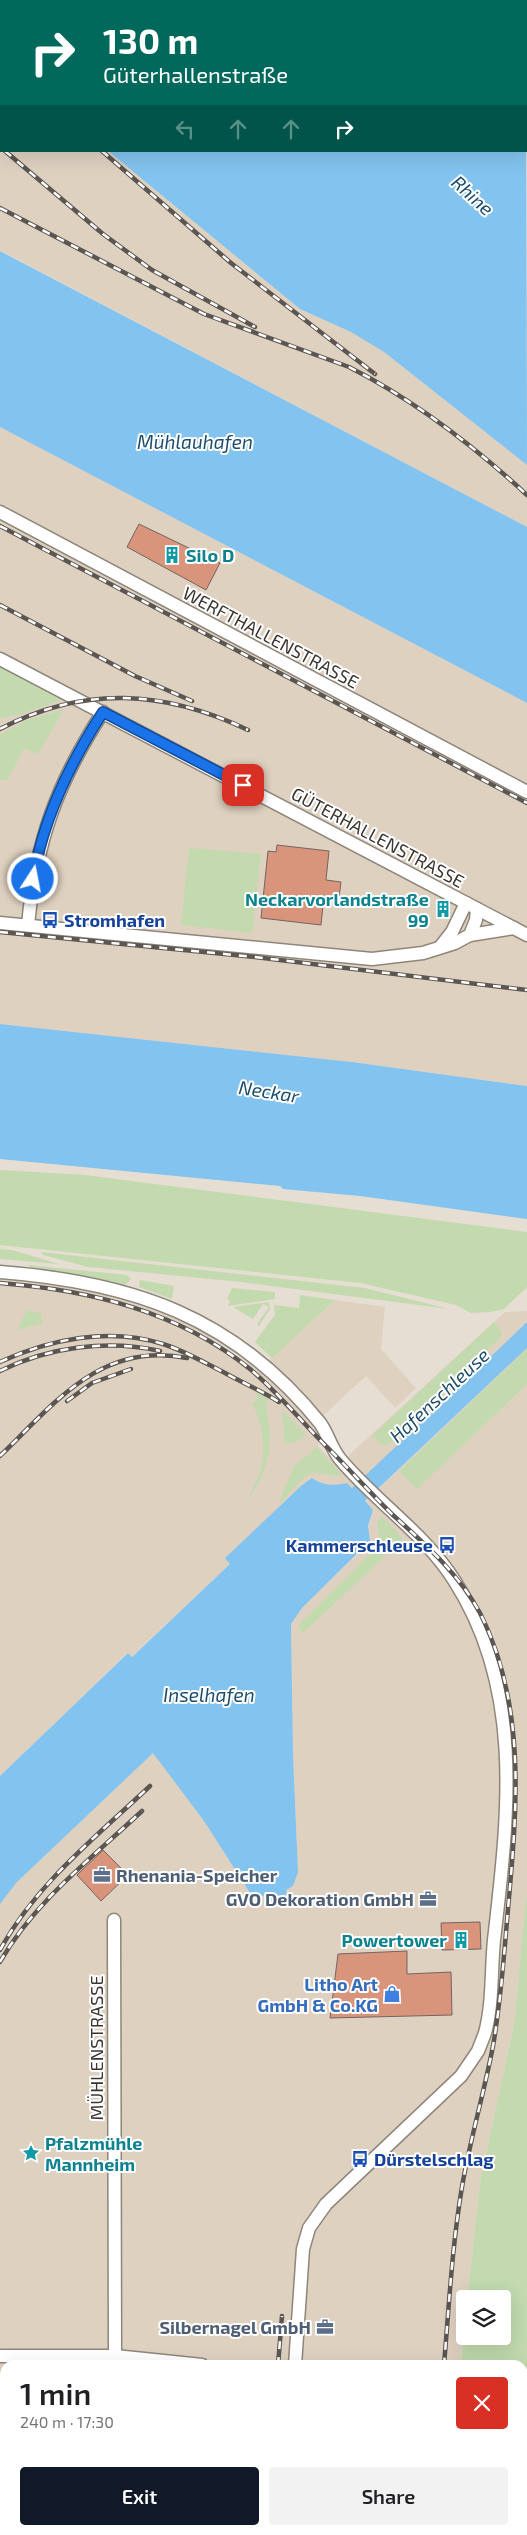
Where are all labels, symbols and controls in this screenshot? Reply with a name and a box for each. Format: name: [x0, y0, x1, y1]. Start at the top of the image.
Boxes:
text: 130 m: [103, 19, 198, 61]
icon: right: [20, 20, 85, 85]
text: Güterhallenstraße: [103, 61, 288, 87]
icon: left: [171, 115, 199, 143]
icon: ahead: [224, 115, 252, 143]
icon: ahead: [277, 115, 305, 143]
icon: right: [330, 115, 358, 143]
water label: Rhine: [447, 170, 499, 220]
water label: Mühlauhafen: [137, 430, 253, 453]
place label: Silo D: [186, 544, 234, 566]
building icon: Silo D: [162, 545, 182, 565]
street label: WERFTHALLENSTRASSE: [179, 581, 363, 693]
pin: [222, 764, 264, 806]
icon: arrive: [229, 771, 257, 799]
street label: GÜTERHALLENSTRASSE: [288, 782, 468, 892]
position arrow: [6, 852, 58, 904]
place label: Neckarvorlandstraße 99: [245, 888, 429, 931]
building icon: Neckarvorlandstraße 99: [433, 899, 453, 919]
place label: Stromhafen: [64, 909, 165, 931]
bus stop icon: Stromhafen: [40, 910, 60, 930]
water label: Neckar: [237, 1075, 301, 1107]
water label: Hafenschleuse: [384, 1343, 494, 1447]
place label: Kammerschleuse: [286, 1534, 433, 1556]
bus stop icon: Kammerschleuse: [437, 1535, 457, 1555]
water label: Inselhafen: [163, 1683, 255, 1706]
place label: Rhenania-Speicher: [116, 1864, 278, 1886]
office icon: Rhenania-Speicher: [92, 1865, 112, 1885]
place label: GVO Dekoration GmbH: [226, 1888, 414, 1910]
office icon: GVO Dekoration GmbH: [418, 1889, 438, 1909]
place label: Powertower: [341, 1929, 447, 1951]
building icon: Powertower: [451, 1930, 471, 1950]
place label: Litho Art GmbH & Co.KG: [258, 1973, 379, 2016]
street label: MÜHLENSTRASSE: [85, 1976, 107, 2120]
shop icon: Litho Art GmbH & Co.KG: [382, 1984, 402, 2004]
place label: Pfalzmühle Mannheim: [45, 2132, 142, 2175]
place icon: Pfalzmühle Mannheim: [21, 2143, 41, 2163]
place label: Dürstelschlag: [374, 2148, 494, 2170]
bus stop icon: Dürstelschlag: [350, 2149, 370, 2169]
map controls: [456, 2290, 511, 2345]
button: layers: [456, 2290, 511, 2345]
place label: Silbernagel GmbH: [159, 2316, 311, 2338]
office icon: Silbernagel GmbH: [315, 2317, 335, 2337]
text: 1 min: [20, 2375, 91, 2411]
button: close: [456, 2377, 508, 2429]
text: 240 m · 17:30: [20, 2412, 114, 2431]
button: Exit: [20, 2467, 259, 2525]
button: Share: [269, 2467, 508, 2525]

